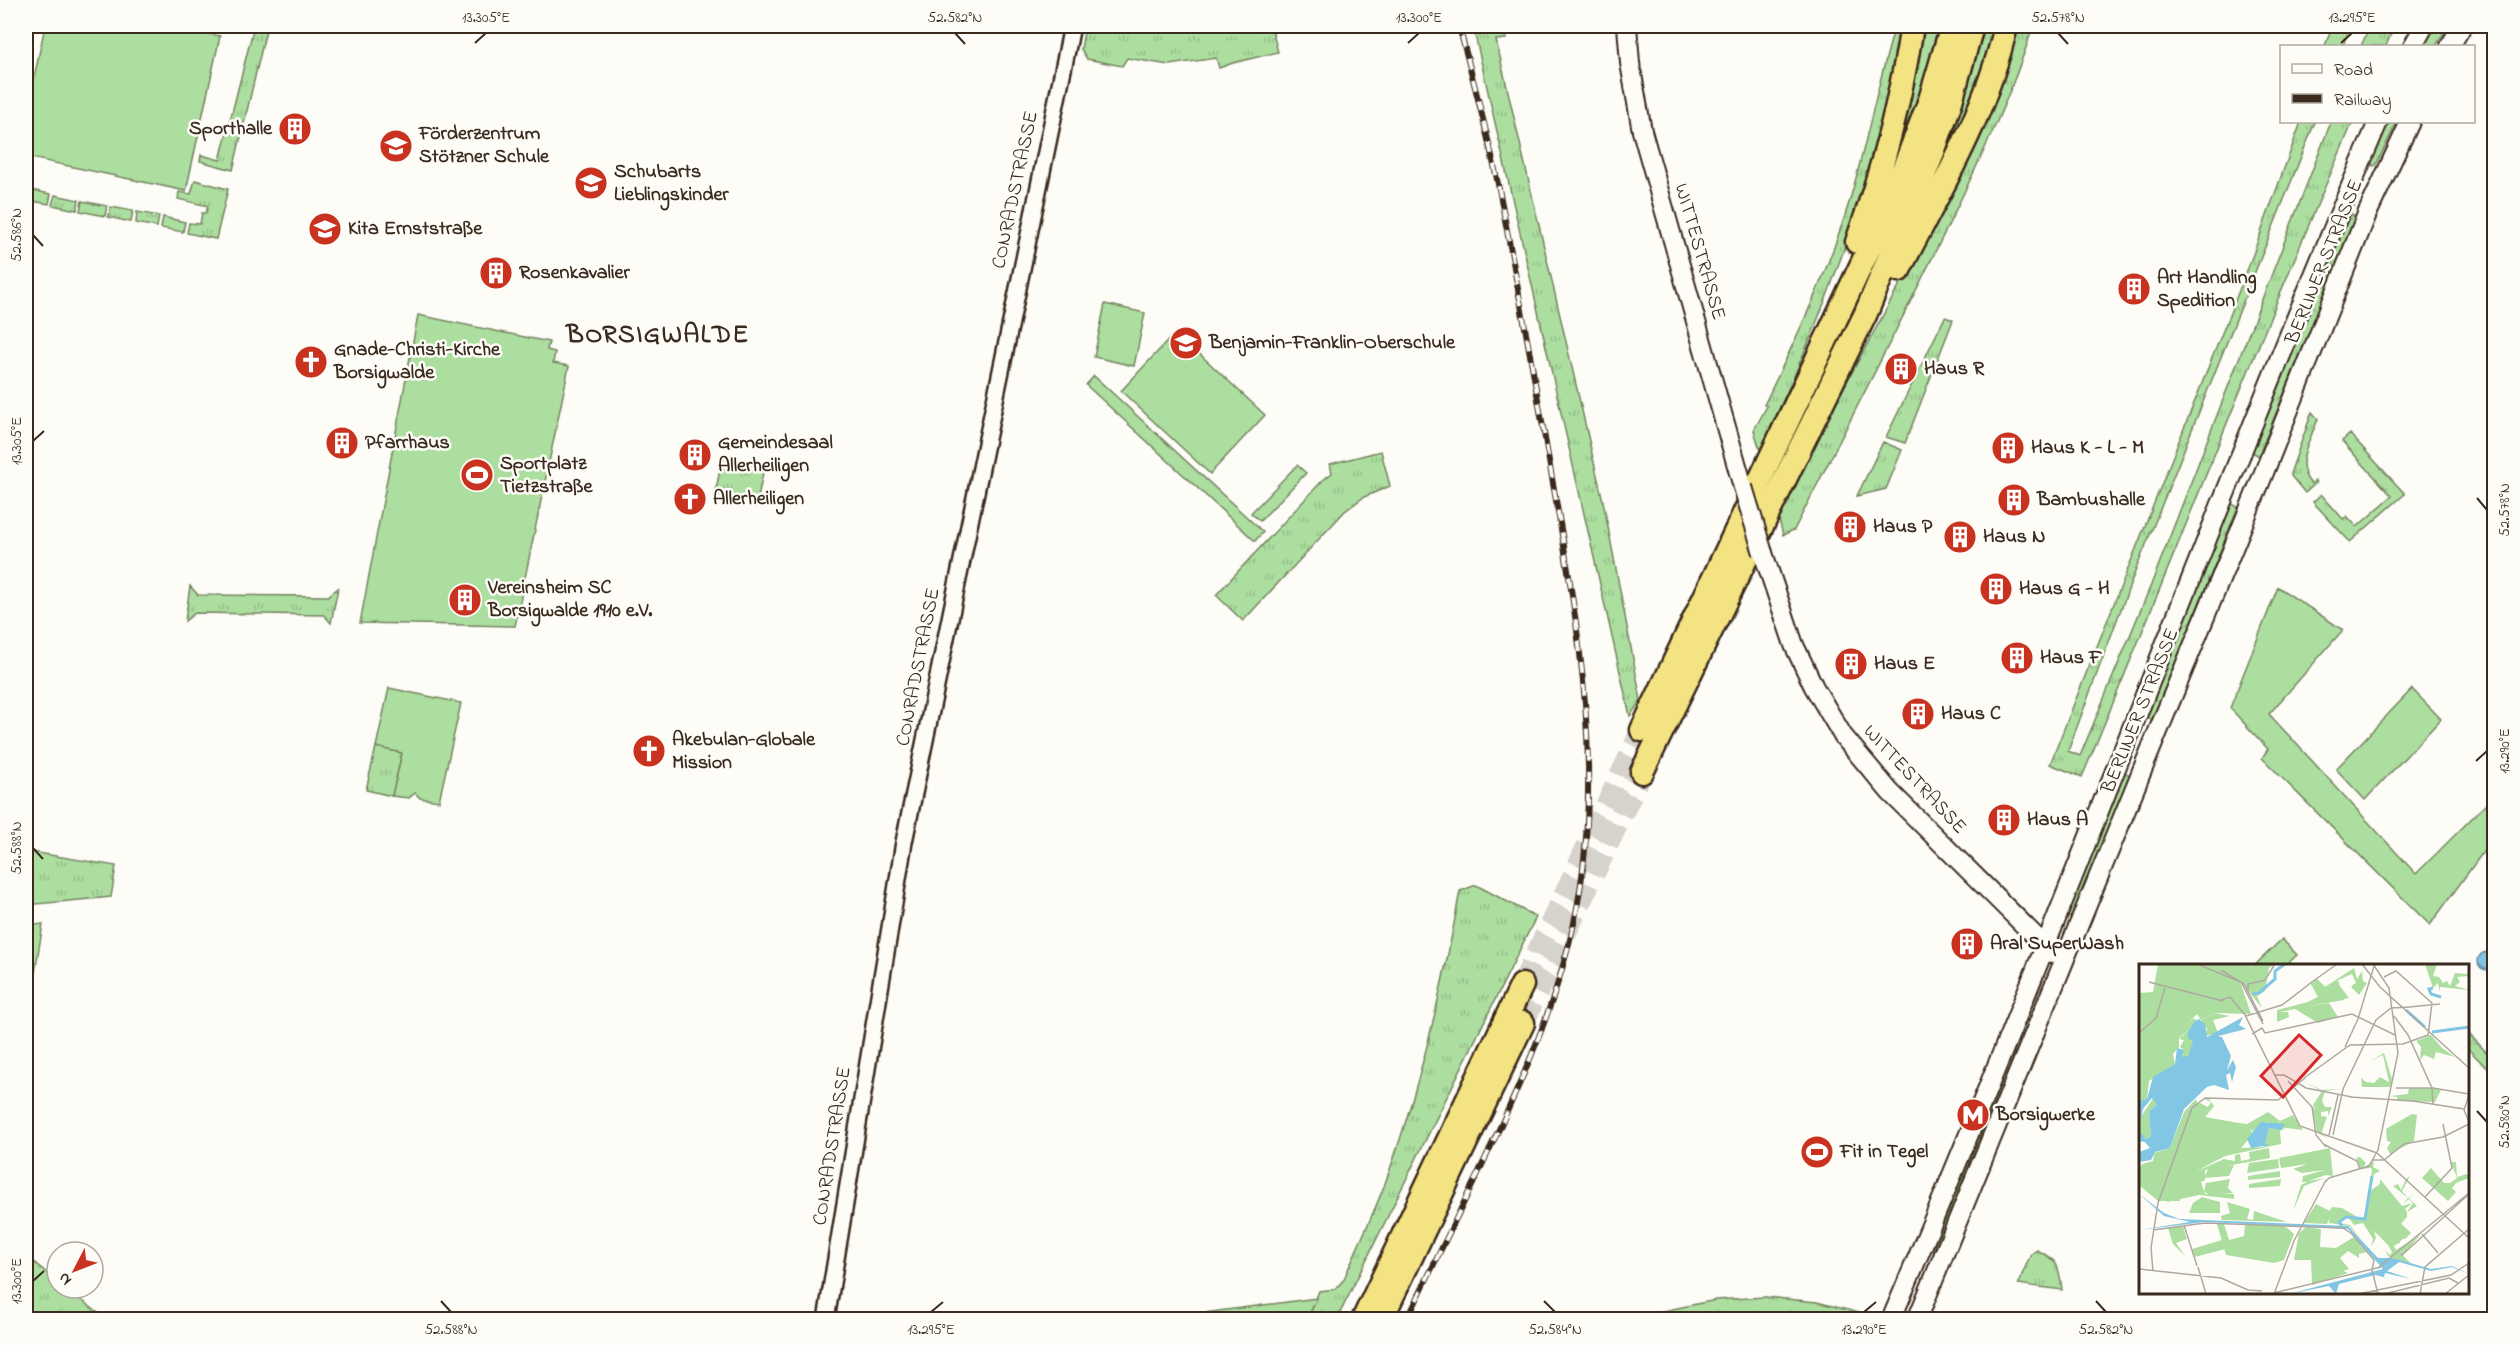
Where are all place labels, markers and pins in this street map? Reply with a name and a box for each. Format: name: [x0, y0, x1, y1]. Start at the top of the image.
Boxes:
building icon: Sporthalle: [277, 111, 313, 147]
place label: Sporthalle: [189, 115, 273, 144]
place label: Förderzentrum Stötzner Schule: [418, 120, 550, 172]
school or university icon: Förderzentrum Stötzner Schule: [378, 128, 414, 164]
place label: Schubarts Lieblingskinder: [614, 158, 729, 211]
school or university icon: Schubarts Lieblingskinder: [573, 165, 609, 201]
school or university icon: Kita Ernststraße: [307, 211, 343, 247]
place label: Kita Ernststraße: [348, 215, 483, 244]
building icon: Rosenkavalier: [478, 255, 514, 291]
place label: Rosenkavalier: [519, 259, 630, 288]
place label: Art Handling Spedition: [2157, 264, 2257, 316]
building icon: Art Handling Spedition: [2116, 271, 2152, 307]
school or university icon: Benjamin-Franklin-Oberschule: [1168, 325, 1204, 361]
place label: Benjamin-Franklin-Oberschule: [1208, 329, 1456, 358]
place label: Gnade-Christi-Kirche Borsigwalde: [333, 336, 501, 389]
church icon: Gnade-Christi-Kirche Borsigwalde: [293, 344, 329, 380]
building icon: Haus R: [1883, 351, 1919, 387]
place label: Haus R: [1924, 355, 1985, 384]
building icon: Pfarrhaus: [324, 425, 360, 461]
place label: Pfarrhaus: [365, 429, 450, 458]
place label: Gemeindesaal Allerheiligen: [718, 429, 833, 482]
building icon: Haus K - L - M: [1990, 430, 2026, 466]
place label: Haus K - L - M: [2031, 434, 2144, 463]
building icon: Gemeindesaal Allerheiligen: [677, 437, 713, 473]
place label: Sportplatz Tietzstraße: [500, 450, 593, 502]
sports icon: Sportplatz Tietzstraße: [459, 457, 495, 493]
church icon: Allerheiligen: [672, 481, 708, 517]
building icon: Bambushalle: [1996, 482, 2032, 518]
place label: Allerheiligen: [713, 485, 804, 515]
place label: Bambushalle: [2036, 486, 2146, 515]
building icon: Haus P: [1832, 509, 1868, 545]
place label: Haus P: [1873, 513, 1933, 542]
building icon: Haus N: [1942, 519, 1978, 555]
place label: Haus N: [1983, 523, 2045, 552]
building icon: Haus G - H: [1978, 571, 2014, 607]
place label: Vereinsheim SC Borsigwalde 1910 e.V.: [487, 574, 652, 627]
place label: Haus G - H: [2019, 575, 2110, 604]
building icon: Vereinsheim SC Borsigwalde 1910 e.V.: [447, 582, 483, 618]
building icon: Haus F: [1999, 640, 2035, 676]
place label: Haus F: [2040, 644, 2102, 673]
building icon: Haus E: [1833, 646, 1869, 682]
place label: Haus E: [1874, 650, 1935, 679]
building icon: Haus C: [1900, 696, 1936, 732]
place label: Haus C: [1941, 700, 2001, 729]
place label: Akebulan-Globale Mission: [672, 726, 816, 778]
church icon: Akebulan-Globale Mission: [631, 733, 667, 769]
building icon: Haus A: [1986, 802, 2022, 838]
place label: Haus A: [2027, 806, 2088, 835]
building icon: Aral SuperWash: [1949, 926, 1985, 962]
place label: Aral SuperWash: [1990, 930, 2124, 959]
metro station icon: Borsigwerke: [1955, 1097, 1991, 1133]
place label: Borsigwerke: [1995, 1101, 2096, 1131]
sports icon: Fit in Tegel: [1799, 1134, 1835, 1170]
place label: Fit in Tegel: [1839, 1138, 1928, 1168]

